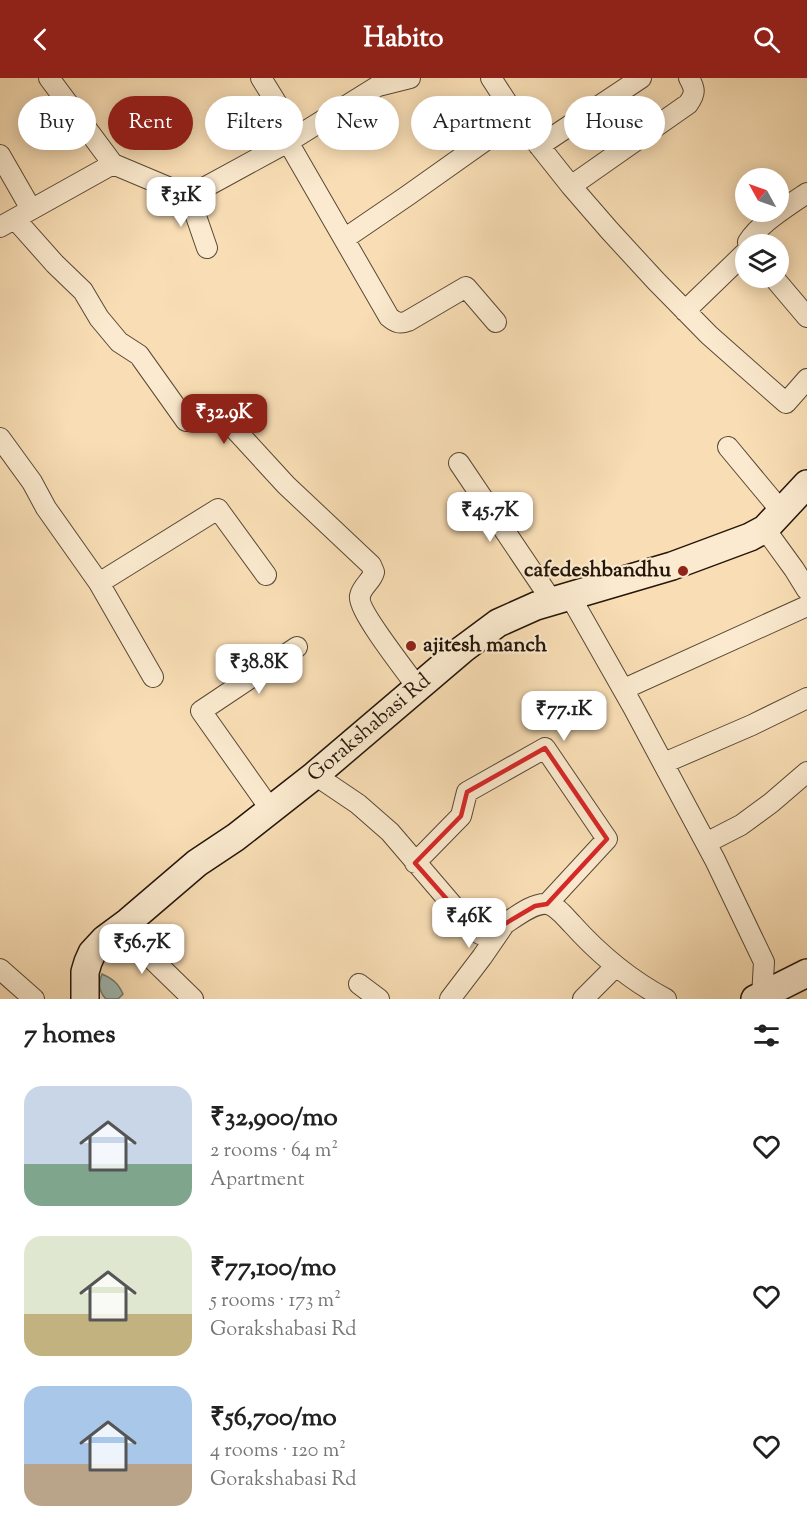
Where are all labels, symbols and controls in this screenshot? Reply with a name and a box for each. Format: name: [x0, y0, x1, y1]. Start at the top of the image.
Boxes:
text: Habito: [364, 20, 443, 59]
icon: back: [24, 23, 57, 56]
icon: search: [750, 23, 783, 56]
chip: Buy: [18, 96, 96, 150]
chip: Rent: [108, 96, 193, 150]
chip: Filters: [205, 96, 303, 150]
chip: New: [315, 96, 399, 150]
chip: Apartment: [411, 96, 552, 150]
chip: House: [564, 96, 665, 150]
north arrow: [735, 168, 789, 222]
map controls: [735, 168, 789, 288]
pin: ₹31K: [145, 177, 217, 228]
text: ₹31K: [161, 182, 201, 211]
button: layers: [735, 234, 789, 288]
pin: ₹32.9K: [175, 394, 273, 445]
text: ₹32.9K: [195, 399, 253, 428]
pin: ₹45.7K: [441, 492, 539, 543]
text: ₹45.7K: [461, 497, 519, 526]
place label: cafedeshbandhu: [524, 556, 672, 586]
marker: cafedeshbandhu: [676, 564, 690, 578]
place label: ajitesh manch: [423, 631, 548, 661]
marker: ajitesh manch: [404, 639, 418, 653]
pin: ₹38.8K: [210, 644, 308, 695]
text: ₹38.8K: [230, 649, 288, 678]
street label: Gorakshabasi Rd: [301, 667, 438, 790]
pin: ₹77.1K: [515, 691, 613, 742]
text: ₹77.1K: [536, 696, 592, 725]
pin: ₹46K: [433, 898, 505, 949]
text: ₹46K: [446, 903, 492, 932]
pin: ₹56.7K: [93, 924, 191, 975]
text: ₹56.7K: [113, 929, 171, 958]
text: 7 homes: [24, 1017, 115, 1054]
icon: filters: [750, 1019, 783, 1052]
text: ₹32,900/mo: [210, 1100, 338, 1137]
icon: home: [72, 1110, 144, 1182]
icon: heart: [750, 1130, 783, 1163]
text: 2 rooms · 64 m²: [210, 1137, 338, 1166]
text: Apartment: [210, 1166, 305, 1195]
text: ₹77,100/mo: [210, 1250, 336, 1287]
icon: home: [72, 1260, 144, 1332]
icon: heart: [750, 1280, 783, 1313]
text: 5 rooms · 173 m²: [210, 1287, 341, 1316]
text: Gorakshabasi Rd: [210, 1316, 357, 1345]
text: ₹56,700/mo: [210, 1400, 337, 1437]
icon: home: [72, 1410, 144, 1482]
icon: heart: [750, 1430, 783, 1463]
text: 4 rooms · 120 m²: [210, 1437, 346, 1466]
text: Gorakshabasi Rd: [210, 1466, 357, 1495]

